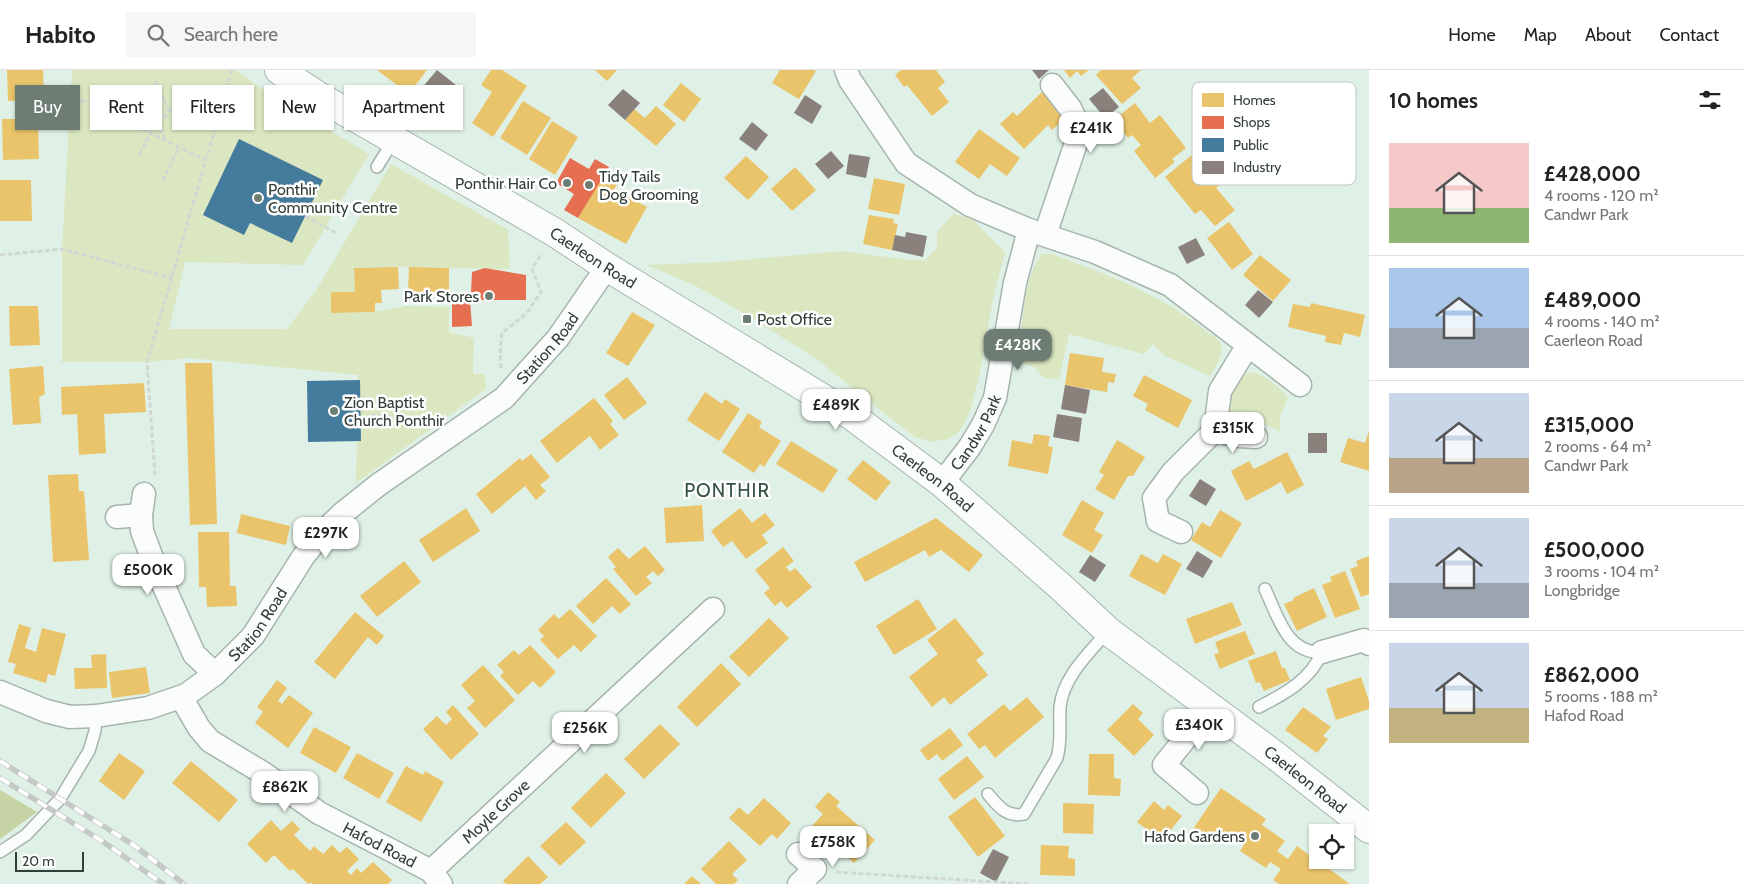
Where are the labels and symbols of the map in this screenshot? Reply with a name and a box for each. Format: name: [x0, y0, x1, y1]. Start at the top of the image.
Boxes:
legend: [1192, 82, 1356, 185]
text: Homes: [1233, 91, 1276, 109]
pin: £241K: [1056, 112, 1126, 154]
text: Shops: [1233, 113, 1270, 131]
text: Public: [1233, 136, 1269, 154]
text: Industry: [1233, 158, 1281, 176]
place label: Tidy Tails Dog Grooming: [599, 167, 699, 204]
place label: Ponthir Hair Co: [455, 174, 557, 193]
marker: Ponthir Hair Co: [561, 177, 573, 189]
marker: Tidy Tails Dog Grooming: [583, 179, 595, 191]
place label: Ponthir Community Centre: [268, 180, 397, 217]
marker: Ponthir Community Centre: [252, 192, 264, 204]
street label: Caerleon Road: [547, 223, 640, 292]
place label: Park Stores: [404, 287, 479, 306]
marker: Park Stores: [483, 290, 495, 302]
street label: Station Road: [512, 309, 582, 388]
place label: Post Office: [757, 310, 832, 329]
marker: Post Office: [741, 313, 753, 325]
pin: £428K: [983, 328, 1053, 371]
pin: £489K: [801, 388, 871, 431]
street label: Candwr Park: [946, 391, 1005, 474]
place label: Zion Baptist Church Ponthir: [344, 393, 445, 430]
marker: Zion Baptist Church Ponthir: [328, 405, 340, 417]
pin: £315K: [1198, 412, 1268, 454]
street label: Caerleon Road: [888, 439, 977, 516]
district label: PONTHIR: [684, 479, 770, 502]
pin: £297K: [291, 516, 361, 559]
pin: £500K: [113, 554, 183, 596]
street label: Station Road: [224, 584, 291, 665]
pin: £340K: [1164, 708, 1234, 751]
pin: £256K: [550, 712, 620, 754]
street label: Caerleon Road: [1261, 741, 1350, 817]
pin: £862K: [250, 770, 320, 813]
street label: Moyle Grove: [458, 775, 533, 847]
street label: Hafod Road: [340, 818, 420, 871]
pin: £758K: [798, 826, 868, 868]
place label: Hafod Gardens: [1144, 827, 1245, 846]
marker: Hafod Gardens: [1249, 830, 1261, 842]
scale bar: [15, 849, 84, 872]

